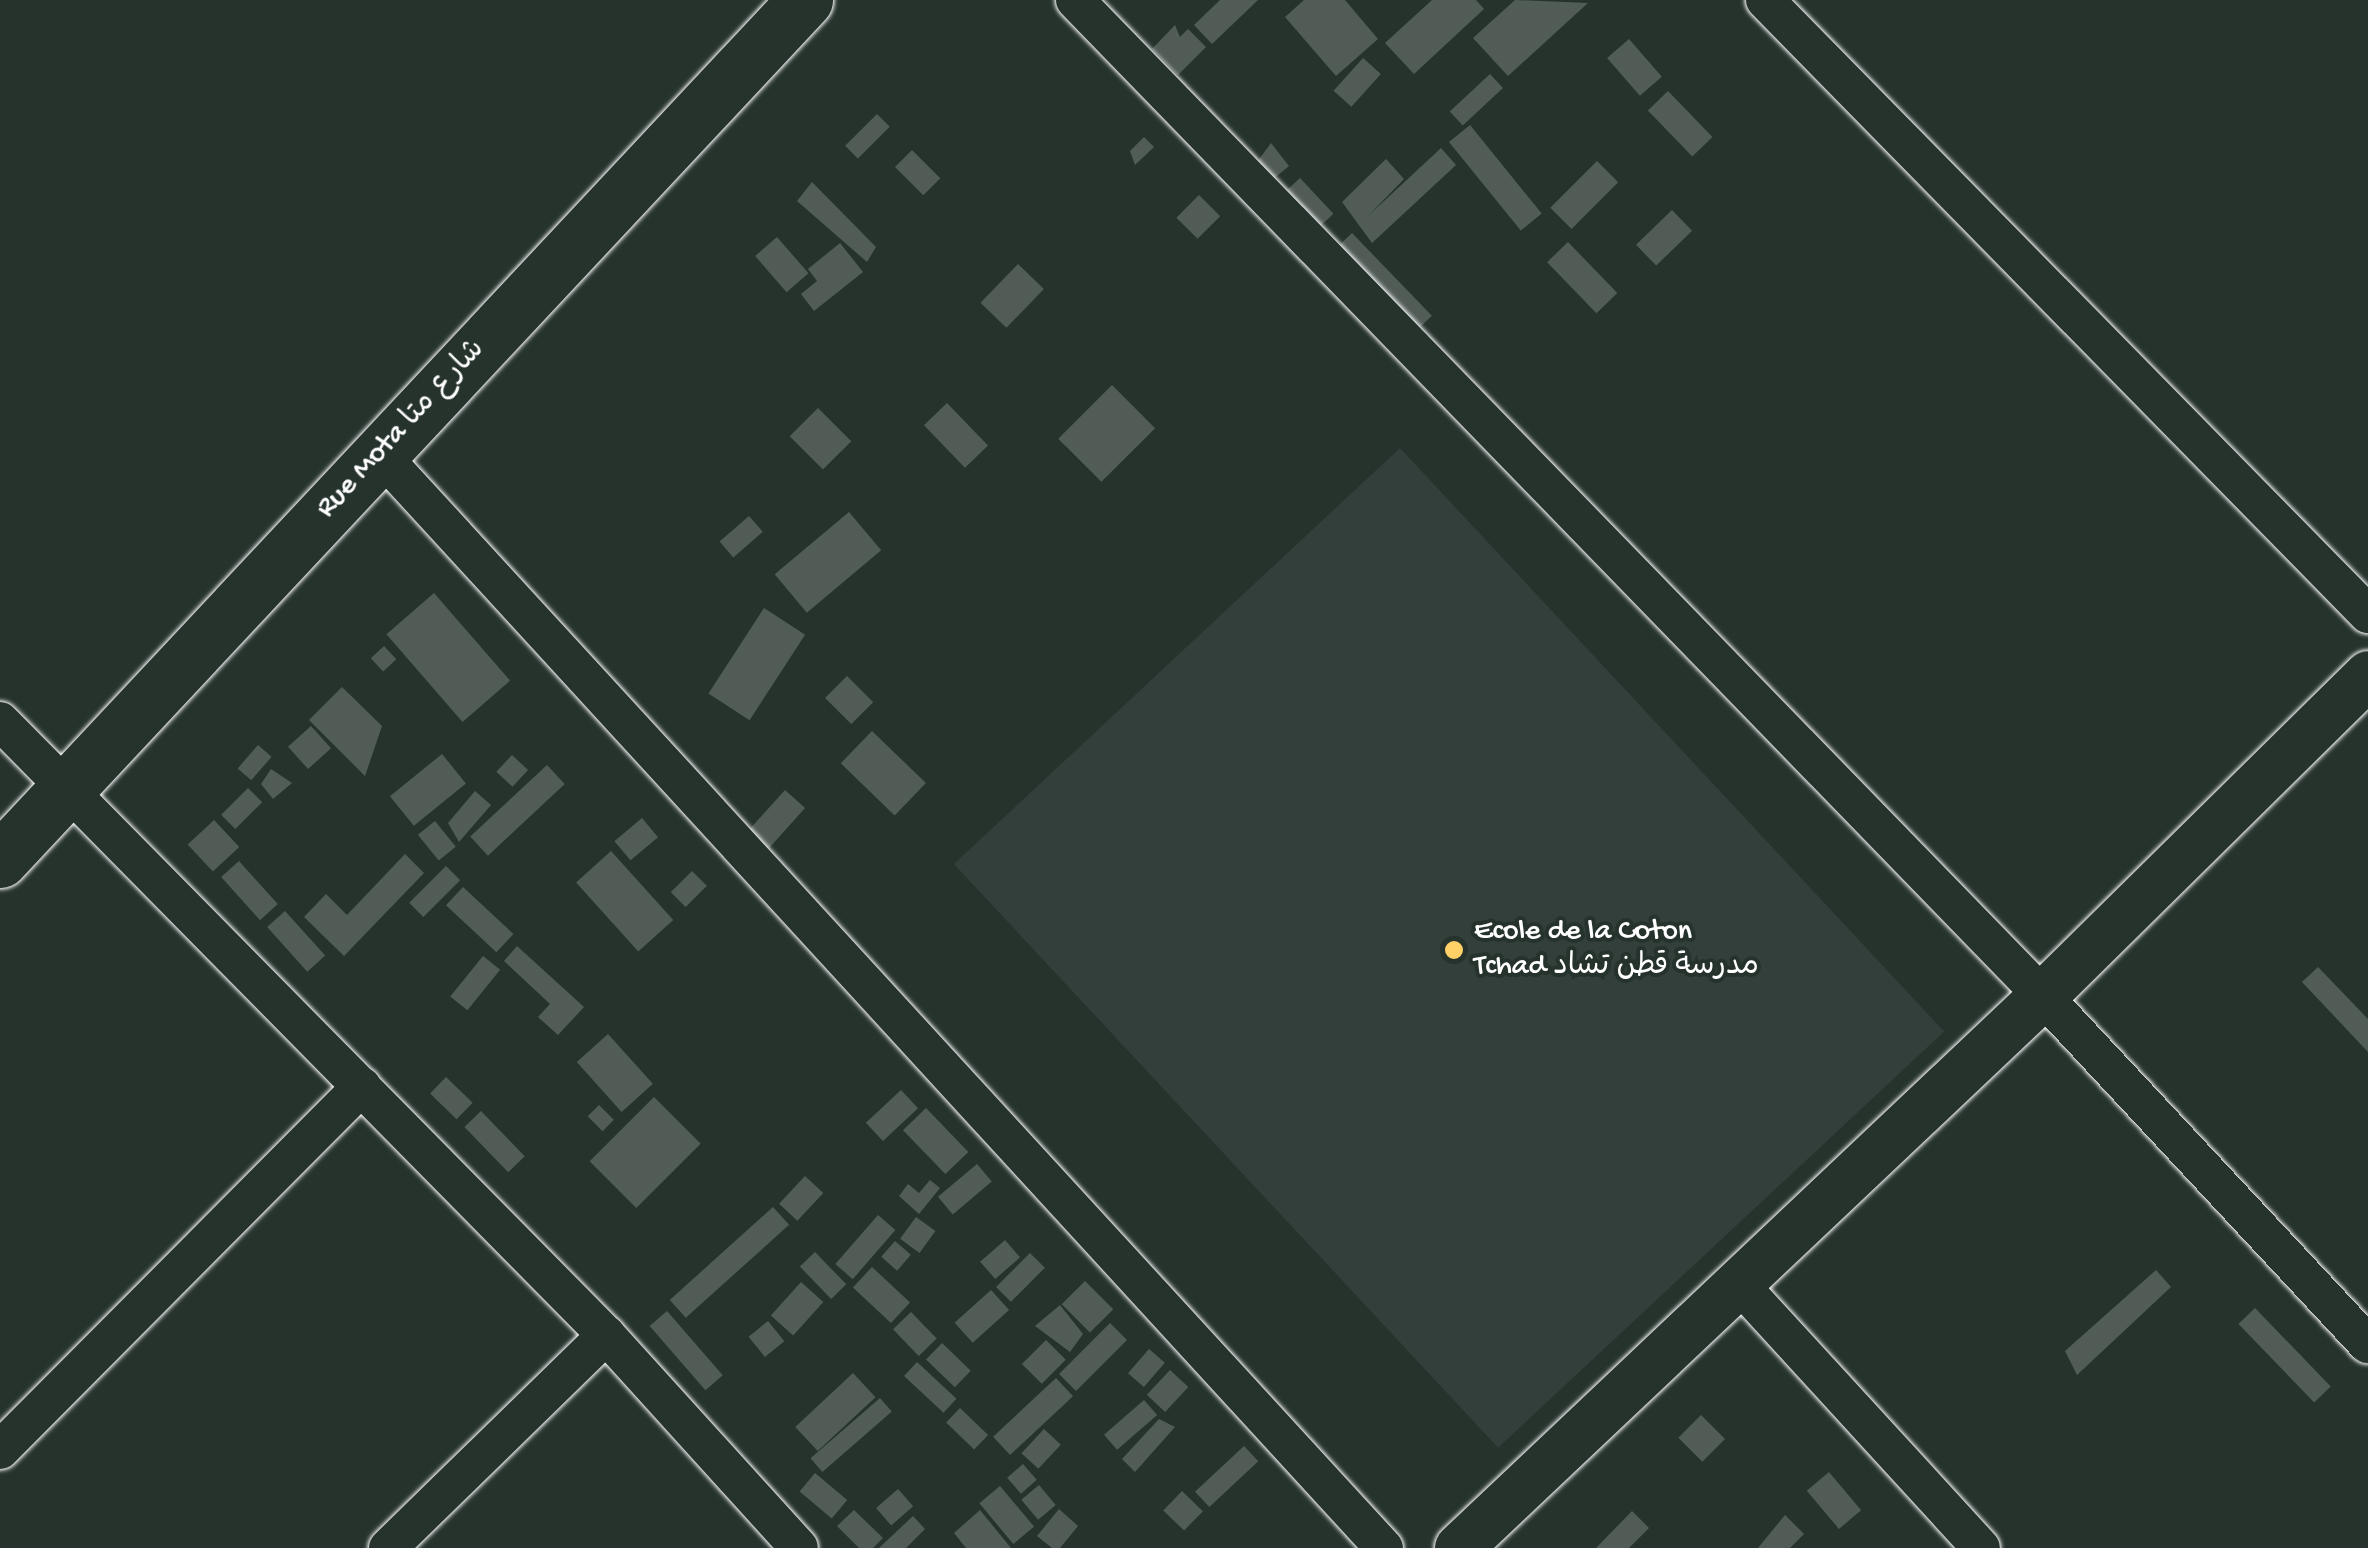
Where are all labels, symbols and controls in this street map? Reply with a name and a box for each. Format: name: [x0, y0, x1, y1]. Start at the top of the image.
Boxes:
street label: Rue Mota شارع متا: [310, 333, 494, 527]
place label: Ecole de la Coton Tchad مدرسة قطن تشاد: [1474, 915, 1759, 986]
marker: Ecole de la Coton Tchad مدرسة قطن تشاد: [1443, 939, 1465, 961]

